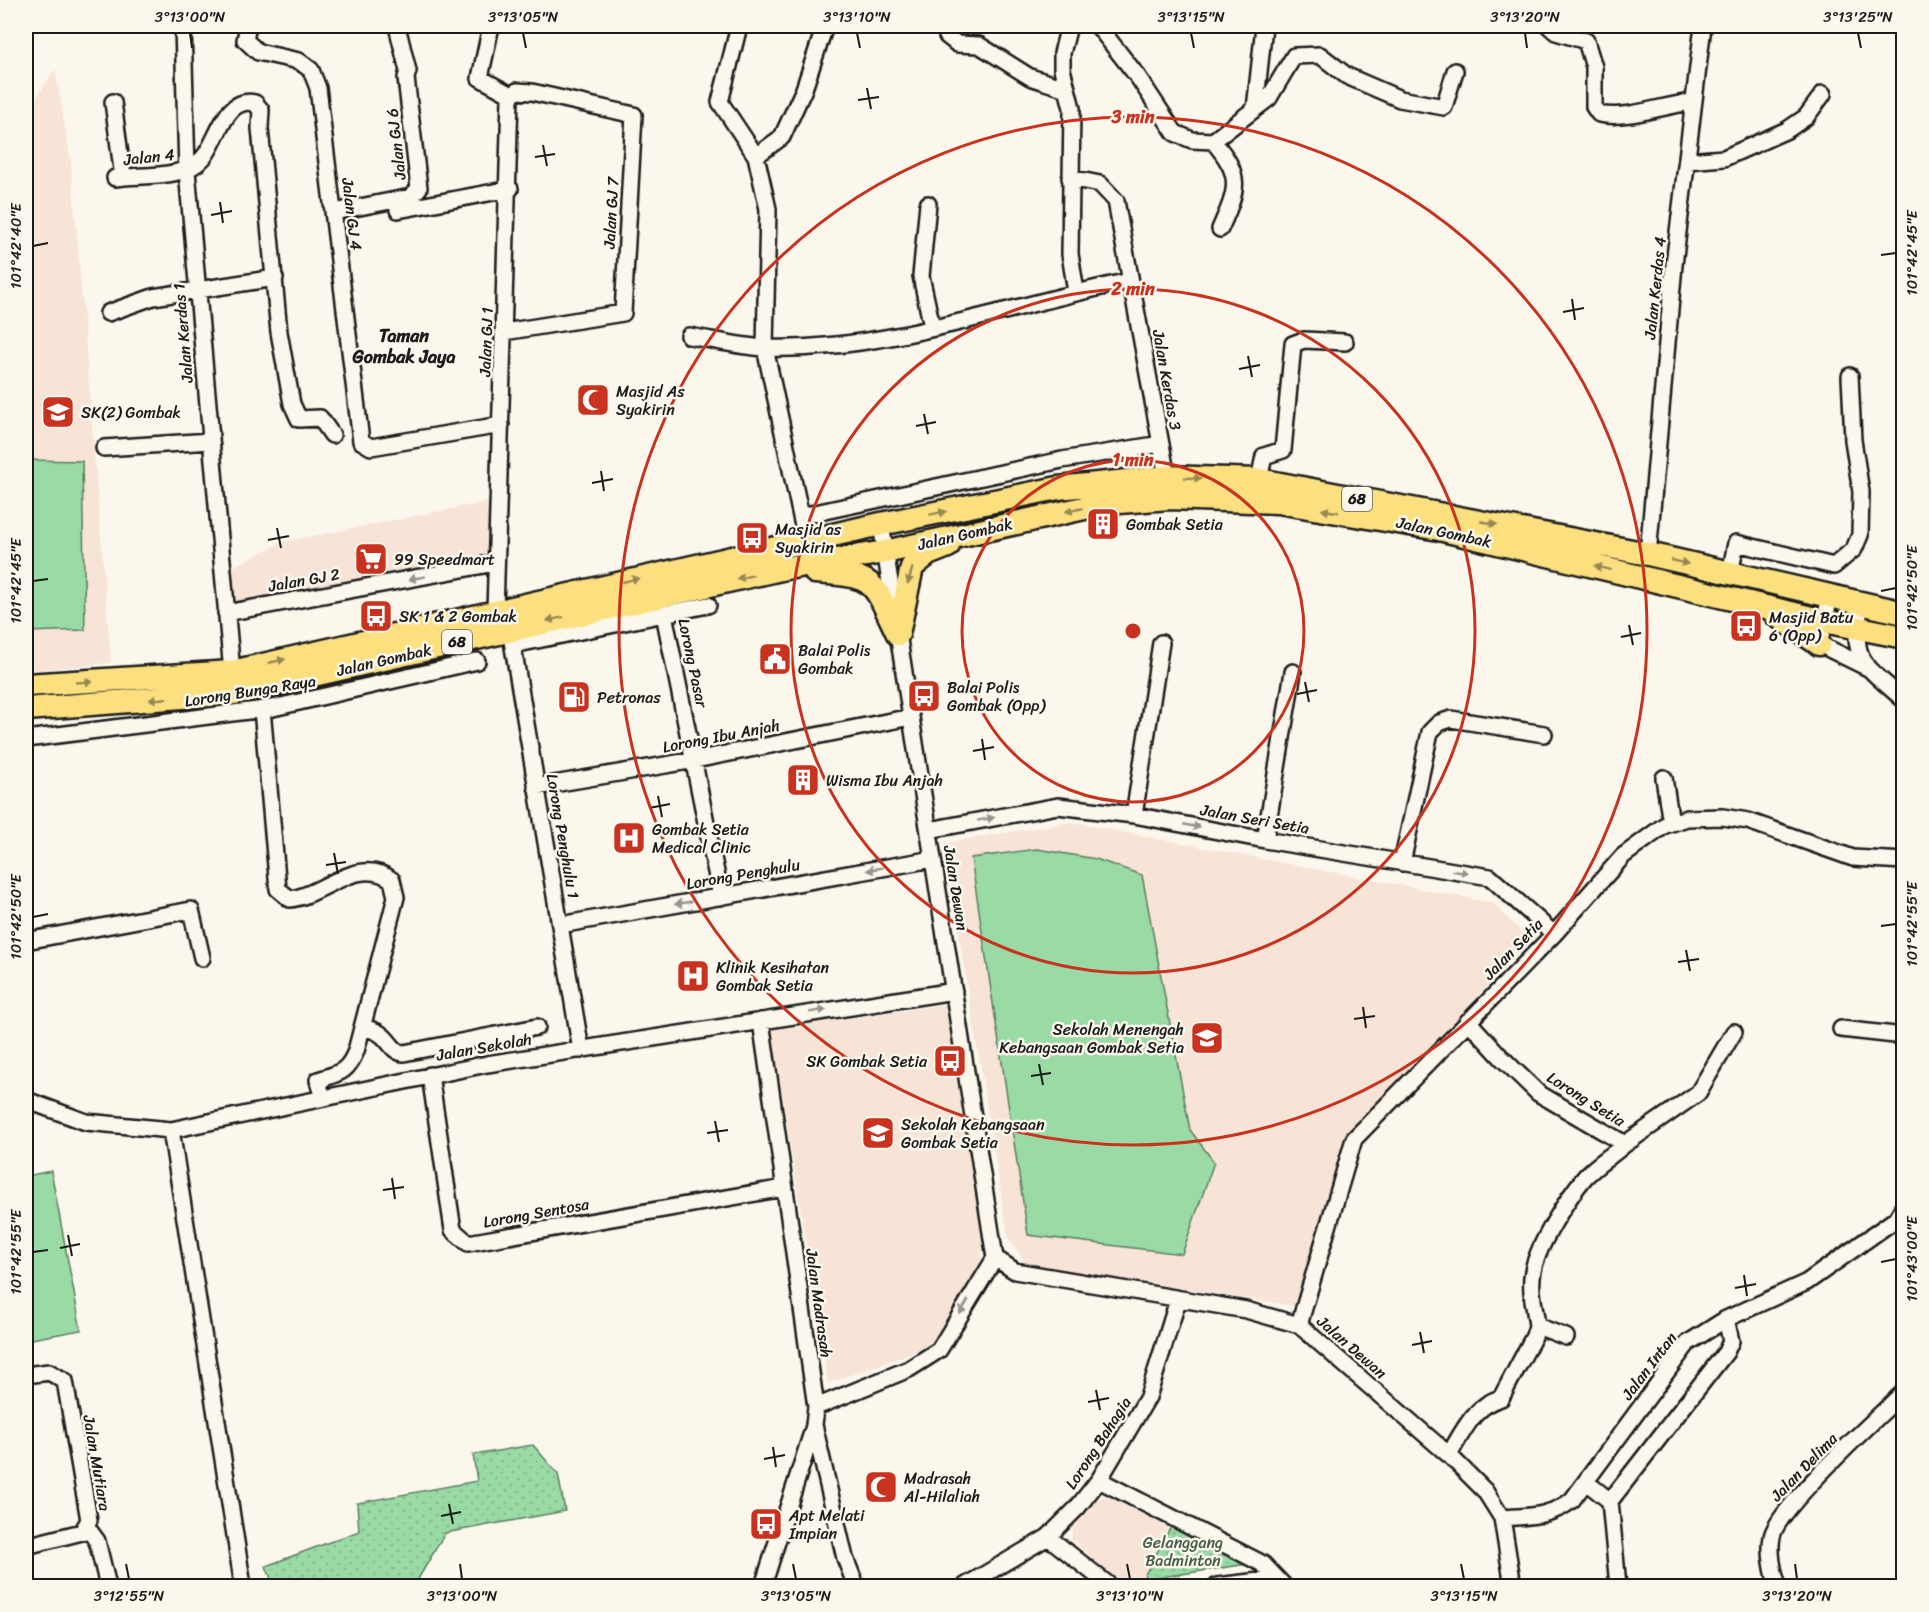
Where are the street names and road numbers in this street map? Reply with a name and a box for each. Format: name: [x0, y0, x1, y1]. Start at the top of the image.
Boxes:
street label: Jalan GJ 6: [377, 107, 415, 182]
street label: Jalan 4: [121, 140, 176, 174]
street label: Jalan GJ 4: [333, 175, 371, 252]
street label: Jalan GJ 7: [595, 176, 627, 251]
street label: Jalan Kerdas 4: [1635, 235, 1675, 342]
street label: Jalan Kerdas 1: [164, 282, 202, 385]
street label: Jalan GJ 1: [470, 307, 502, 378]
street label: Jalan Kerdas 3: [1144, 326, 1190, 433]
road number: 68: [1342, 487, 1372, 511]
street label: Jalan Gombak: [1393, 508, 1495, 556]
street label: Jalan Gombak: [914, 509, 1016, 559]
street label: Jalan GJ 2: [265, 559, 342, 601]
street label: Lorong Pasar: [669, 616, 717, 712]
road number: 68: [442, 630, 472, 654]
street label: Jalan Gombak: [333, 635, 435, 685]
street label: Lorong Bunga Raya: [182, 666, 318, 716]
street label: Lorong Ibu Anjah: [660, 710, 782, 762]
street label: Lorong Penghulu 1: [538, 771, 588, 901]
street label: Jalan Seri Setia: [1197, 795, 1312, 843]
street label: Jalan Dewan: [935, 842, 977, 933]
street label: Lorong Penghulu: [684, 850, 803, 898]
street label: Jalan Setia: [1475, 910, 1551, 988]
street label: Jalan Sekolah: [433, 1024, 534, 1070]
street label: Lorong Setia: [1541, 1063, 1632, 1135]
street label: Lorong Sentosa: [481, 1189, 592, 1237]
street label: Jalan Madrasah: [797, 1246, 841, 1359]
street label: Jalan Dewan: [1309, 1307, 1394, 1386]
street label: Jalan Intan: [1613, 1325, 1685, 1407]
street label: Lorong Bahagia: [1057, 1391, 1139, 1495]
street label: Jalan Mutiara: [74, 1412, 120, 1513]
street label: Jalan Delima: [1762, 1425, 1845, 1509]

